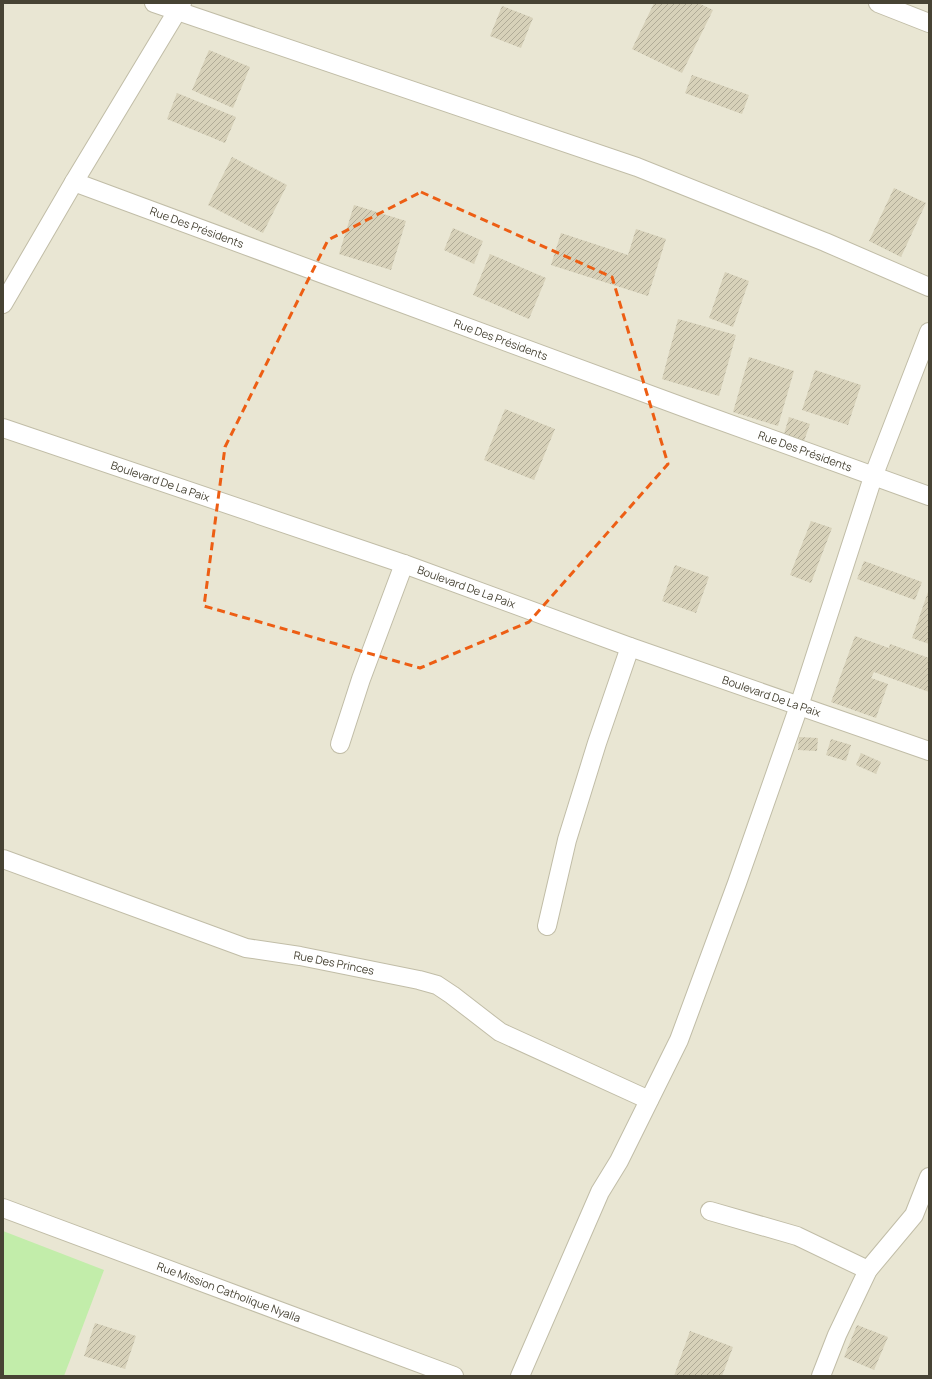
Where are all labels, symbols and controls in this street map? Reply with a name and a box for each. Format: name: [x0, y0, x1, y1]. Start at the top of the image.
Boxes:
street label: Rue Des Présidents: [148, 203, 246, 251]
street label: Rue Des Présidents: [452, 315, 550, 363]
street label: Rue Des Présidents: [756, 427, 854, 475]
street label: Boulevard De La Paix: [109, 457, 212, 505]
street label: Boulevard De La Paix: [416, 562, 518, 611]
street label: Boulevard De La Paix: [720, 672, 823, 720]
street label: Rue Des Princes: [293, 947, 376, 978]
street label: Rue Mission Catholique Nyalla: [155, 1258, 303, 1325]

